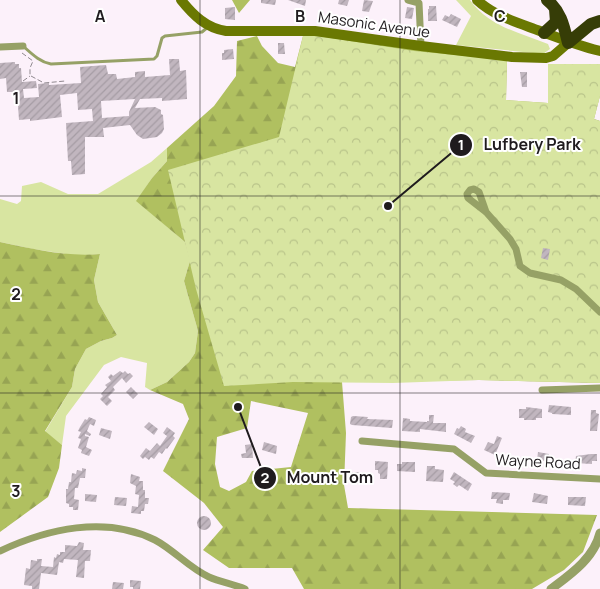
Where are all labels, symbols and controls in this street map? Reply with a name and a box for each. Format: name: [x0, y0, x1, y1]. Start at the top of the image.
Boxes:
text: A: [95, 5, 106, 27]
text: B: [295, 5, 305, 27]
text: C: [494, 5, 506, 27]
street label: Masonic Avenue: [317, 6, 432, 43]
text: 1: [12, 87, 20, 109]
callout: Lufbery Park: [449, 129, 591, 160]
text: Lufbery Park: [483, 133, 581, 155]
text: 1: [458, 134, 464, 155]
text: 2: [11, 283, 21, 305]
street label: Wayne Road: [495, 449, 581, 474]
callout: Mount Tom: [252, 462, 383, 493]
text: Mount Tom: [287, 466, 373, 488]
text: 2: [261, 467, 270, 488]
text: 3: [11, 480, 21, 502]

